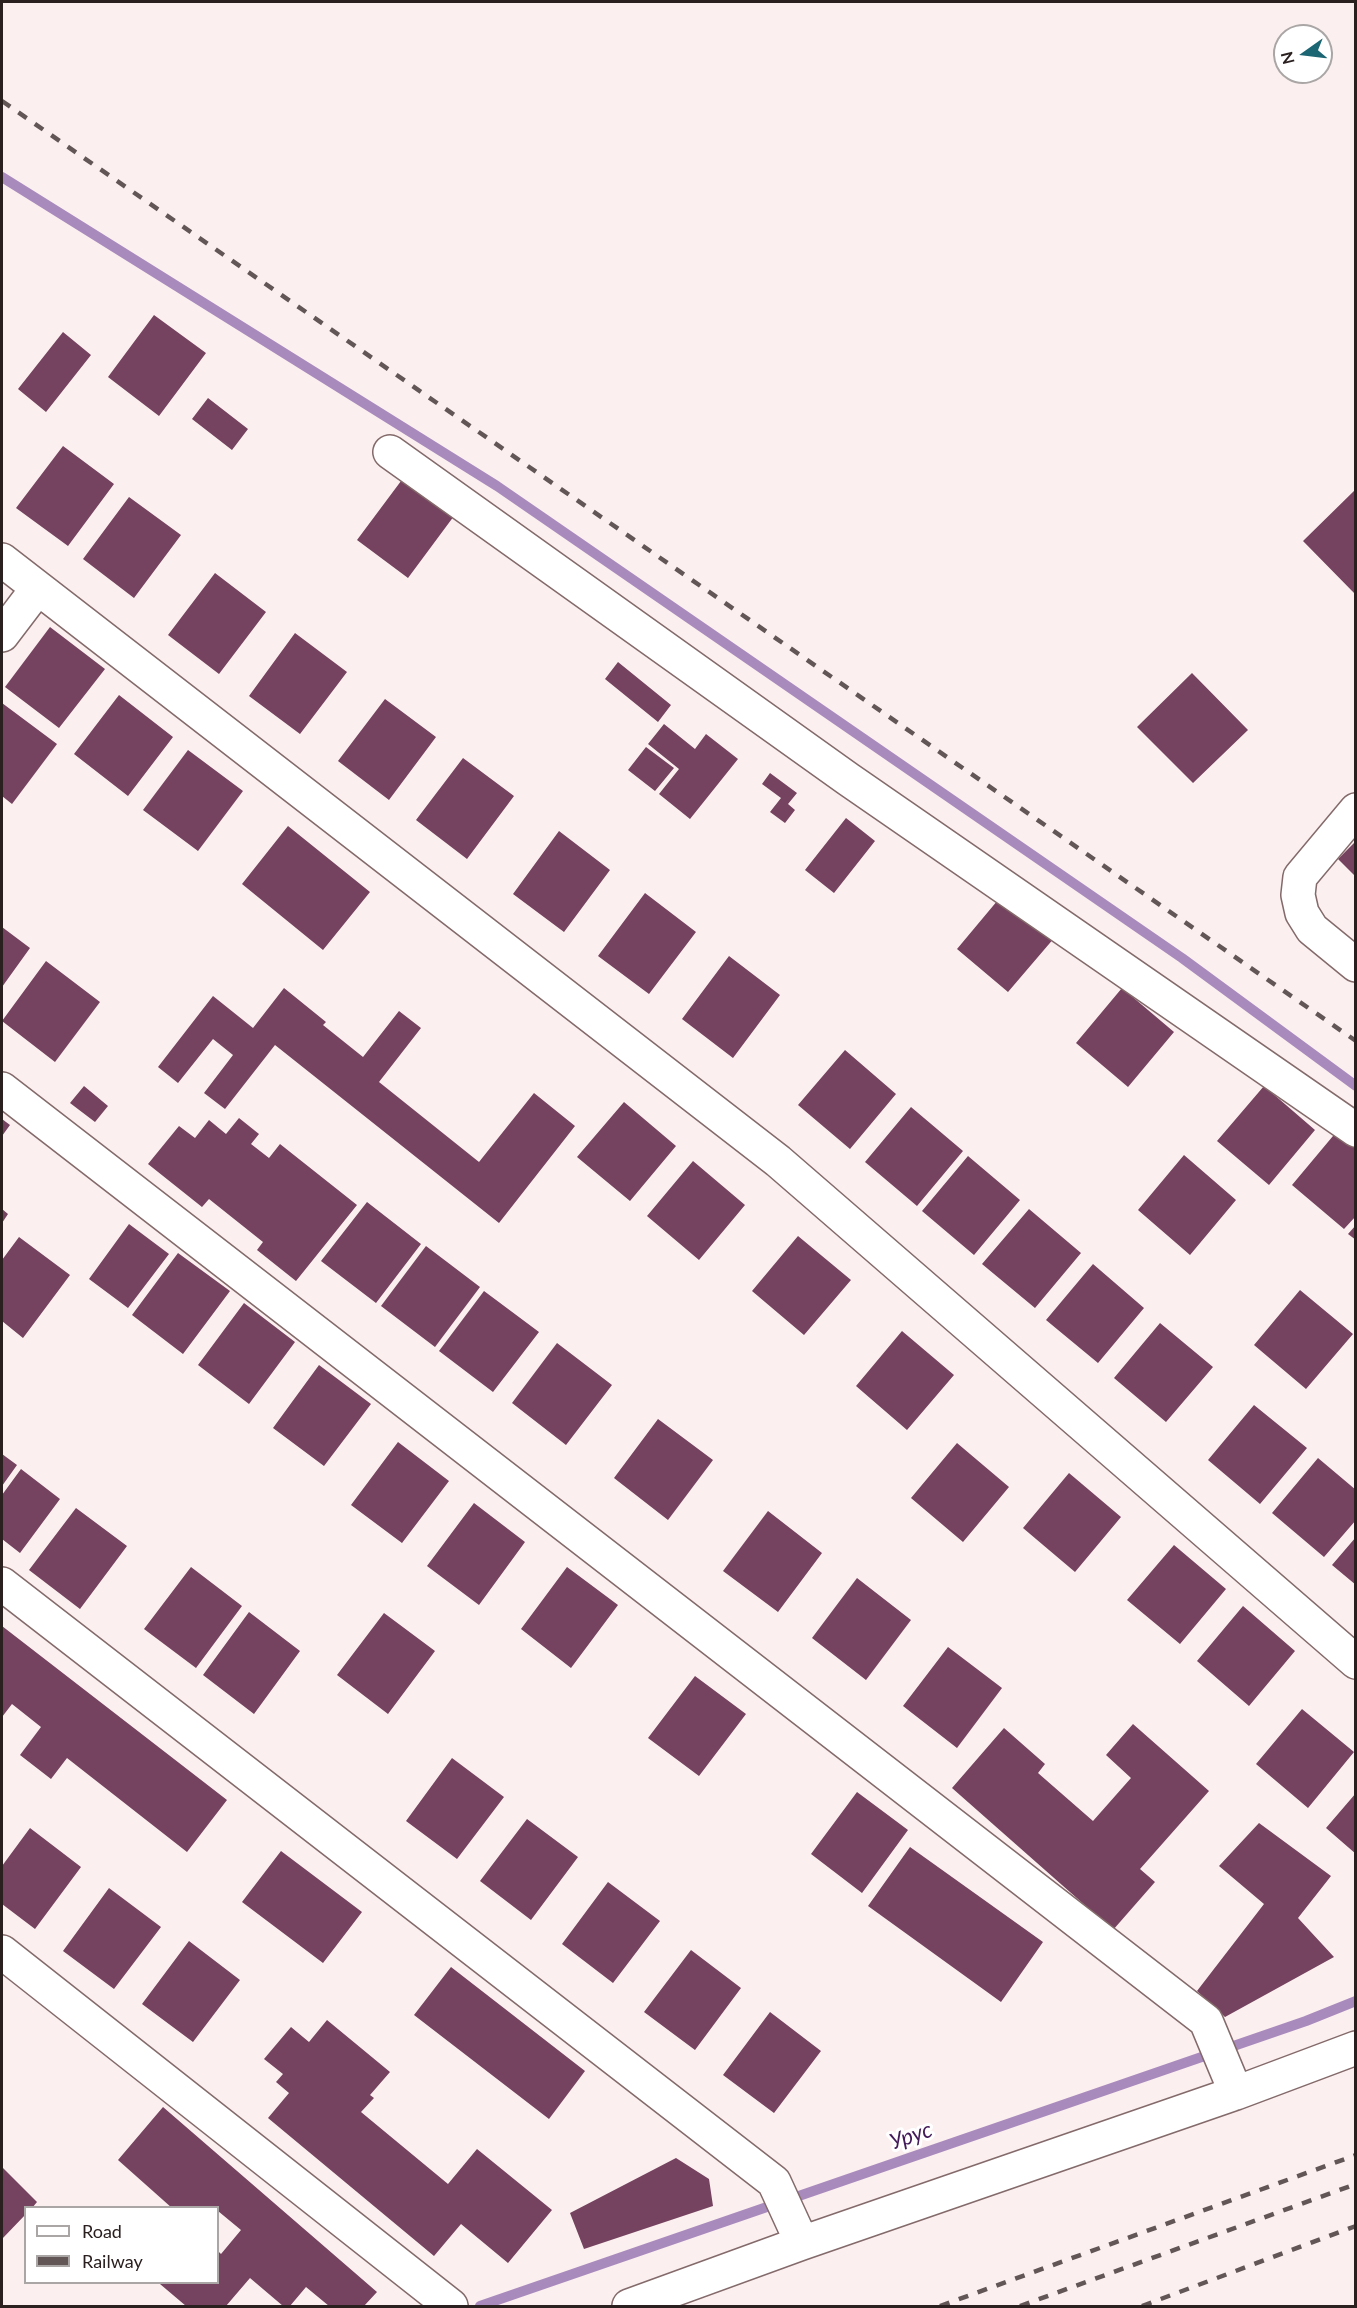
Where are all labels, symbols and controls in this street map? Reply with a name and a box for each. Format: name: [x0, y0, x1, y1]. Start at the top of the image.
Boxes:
north arrow: [1273, 24, 1333, 84]
text: N: [1276, 50, 1298, 66]
water label: Урус: [886, 2117, 936, 2155]
legend: [24, 2206, 219, 2284]
text: Road: [82, 2220, 122, 2242]
text: Railway: [82, 2250, 143, 2272]

